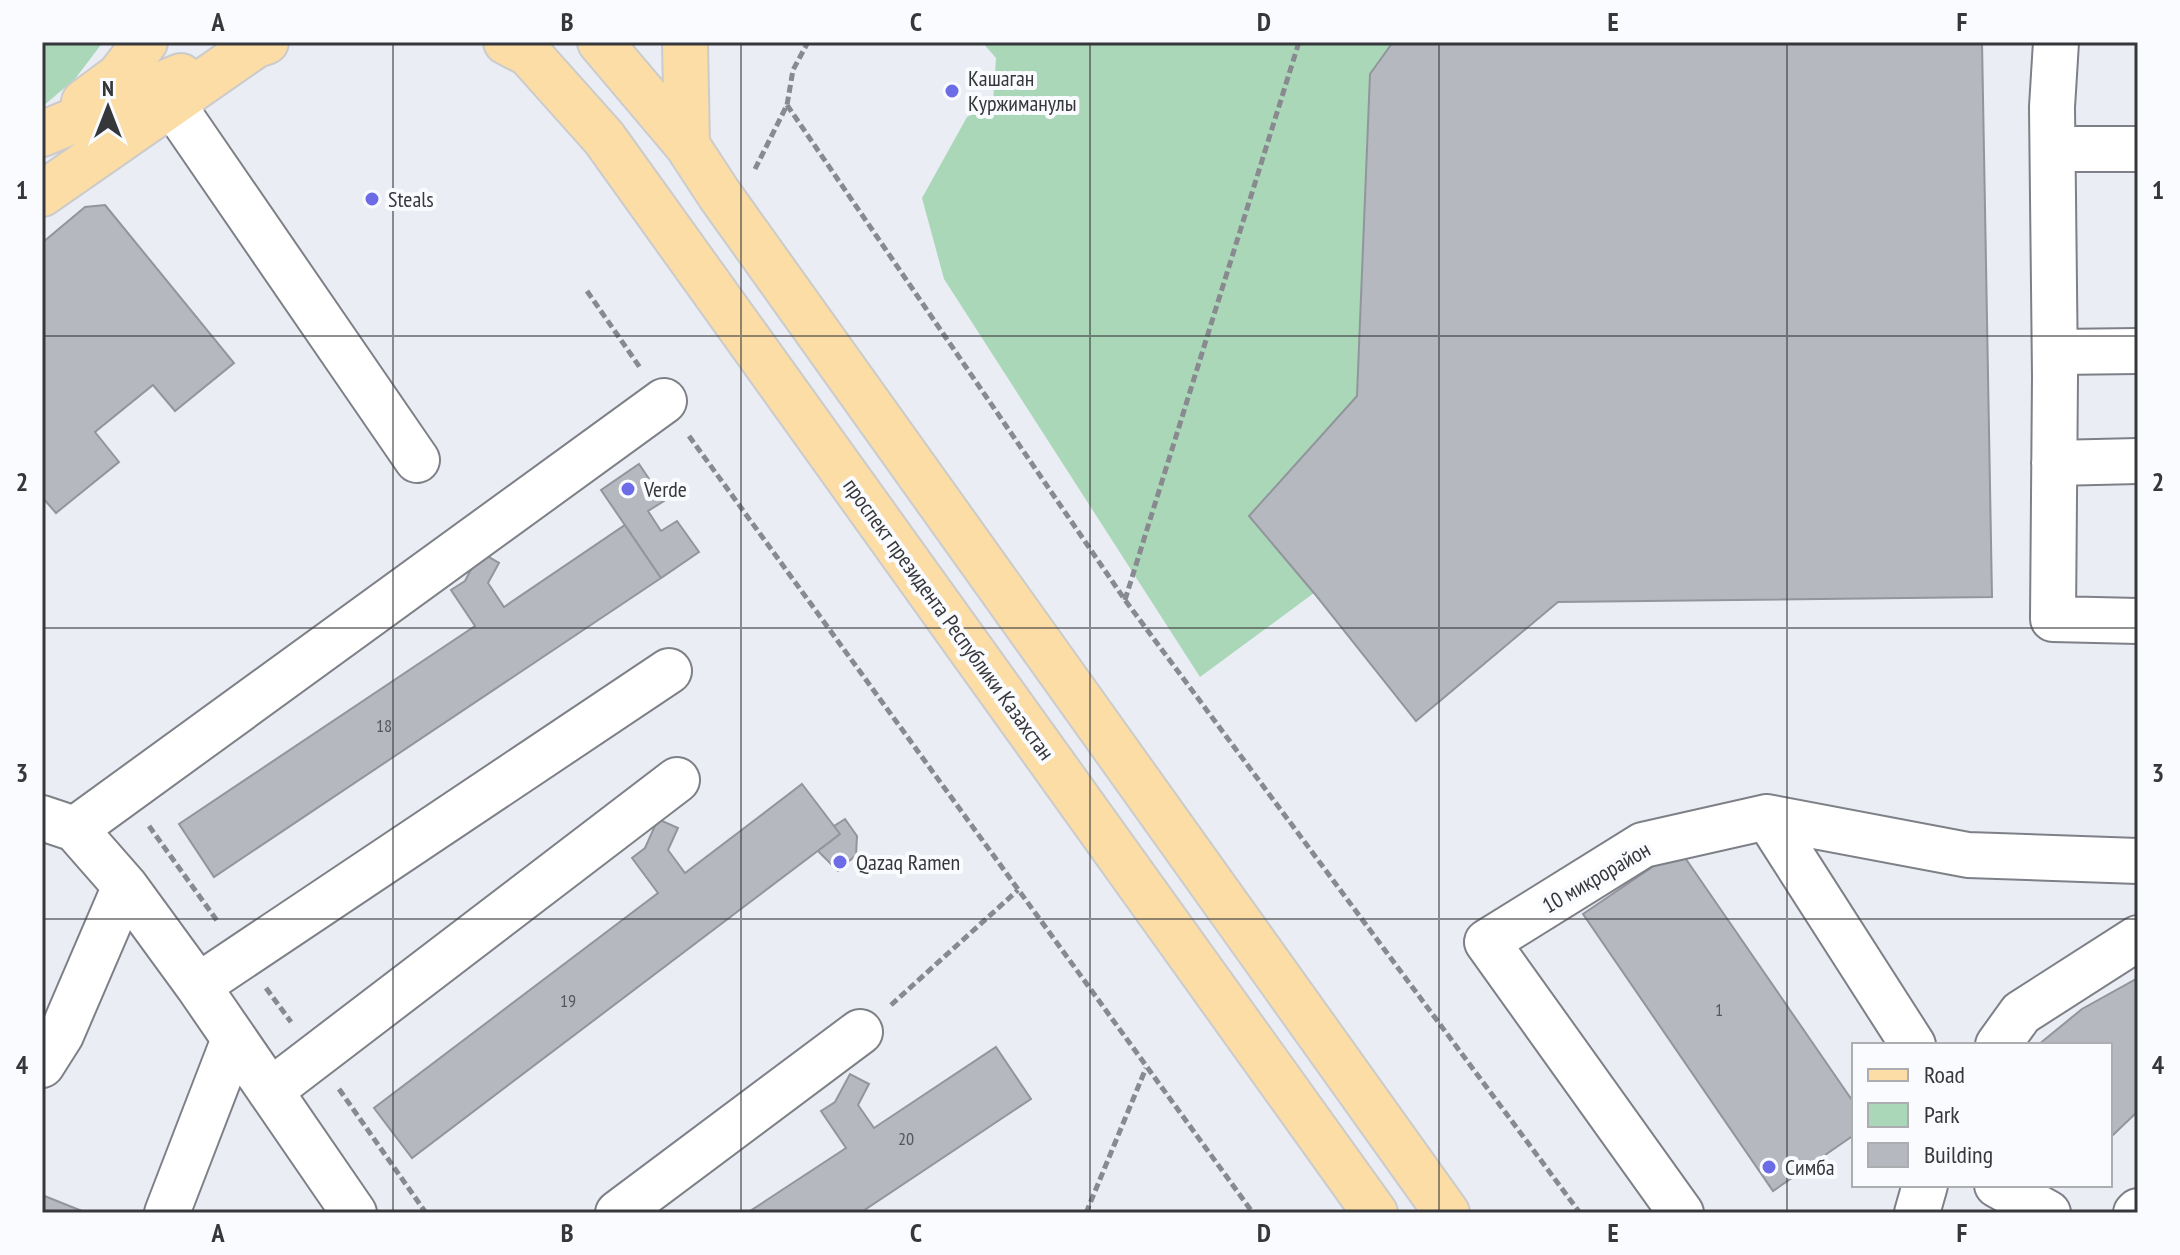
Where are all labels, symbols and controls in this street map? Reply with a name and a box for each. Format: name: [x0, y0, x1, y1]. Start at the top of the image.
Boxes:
text: A: [210, 5, 225, 38]
text: B: [561, 5, 574, 38]
text: C: [910, 5, 922, 38]
text: D: [1257, 5, 1271, 38]
text: E: [1607, 5, 1619, 38]
text: F: [1957, 5, 1968, 38]
place label: Кашаган Куржиманулы: [968, 64, 1077, 117]
north arrow: [68, 68, 148, 148]
text: N: [102, 74, 114, 102]
marker: Кашаган Куржиманулы: [943, 82, 961, 100]
text: 1: [16, 173, 28, 206]
text: 1: [2152, 173, 2164, 206]
place label: Steals: [388, 185, 434, 213]
marker: Steals: [363, 190, 381, 208]
text: 2: [16, 465, 28, 498]
text: 2: [2152, 465, 2164, 498]
street label: проспект президента Республики Казахстан: [837, 473, 1061, 765]
place label: Verde: [643, 475, 687, 503]
marker: Verde: [619, 480, 637, 498]
house number: 18: [376, 714, 392, 737]
text: 3: [16, 756, 28, 789]
text: 3: [2152, 756, 2164, 789]
street label: 10 микрорайон: [1537, 835, 1655, 919]
place label: Qazaq Ramen: [856, 848, 960, 876]
marker: Qazaq Ramen: [831, 853, 849, 871]
house number: 19: [560, 989, 576, 1012]
house number: 1: [1715, 998, 1723, 1021]
legend: [1852, 1043, 2112, 1187]
text: 4: [16, 1048, 29, 1081]
text: 4: [2152, 1048, 2165, 1081]
text: Road: [1924, 1059, 1965, 1090]
text: Park: [1924, 1099, 1960, 1130]
house number: 20: [898, 1127, 914, 1150]
text: Building: [1924, 1139, 1993, 1170]
place label: Симба: [1785, 1153, 1835, 1181]
marker: Симба: [1760, 1158, 1778, 1176]
text: A: [210, 1216, 225, 1249]
text: B: [561, 1216, 574, 1249]
text: C: [910, 1216, 922, 1249]
text: D: [1257, 1216, 1271, 1249]
text: E: [1607, 1216, 1619, 1249]
text: F: [1957, 1216, 1968, 1249]

